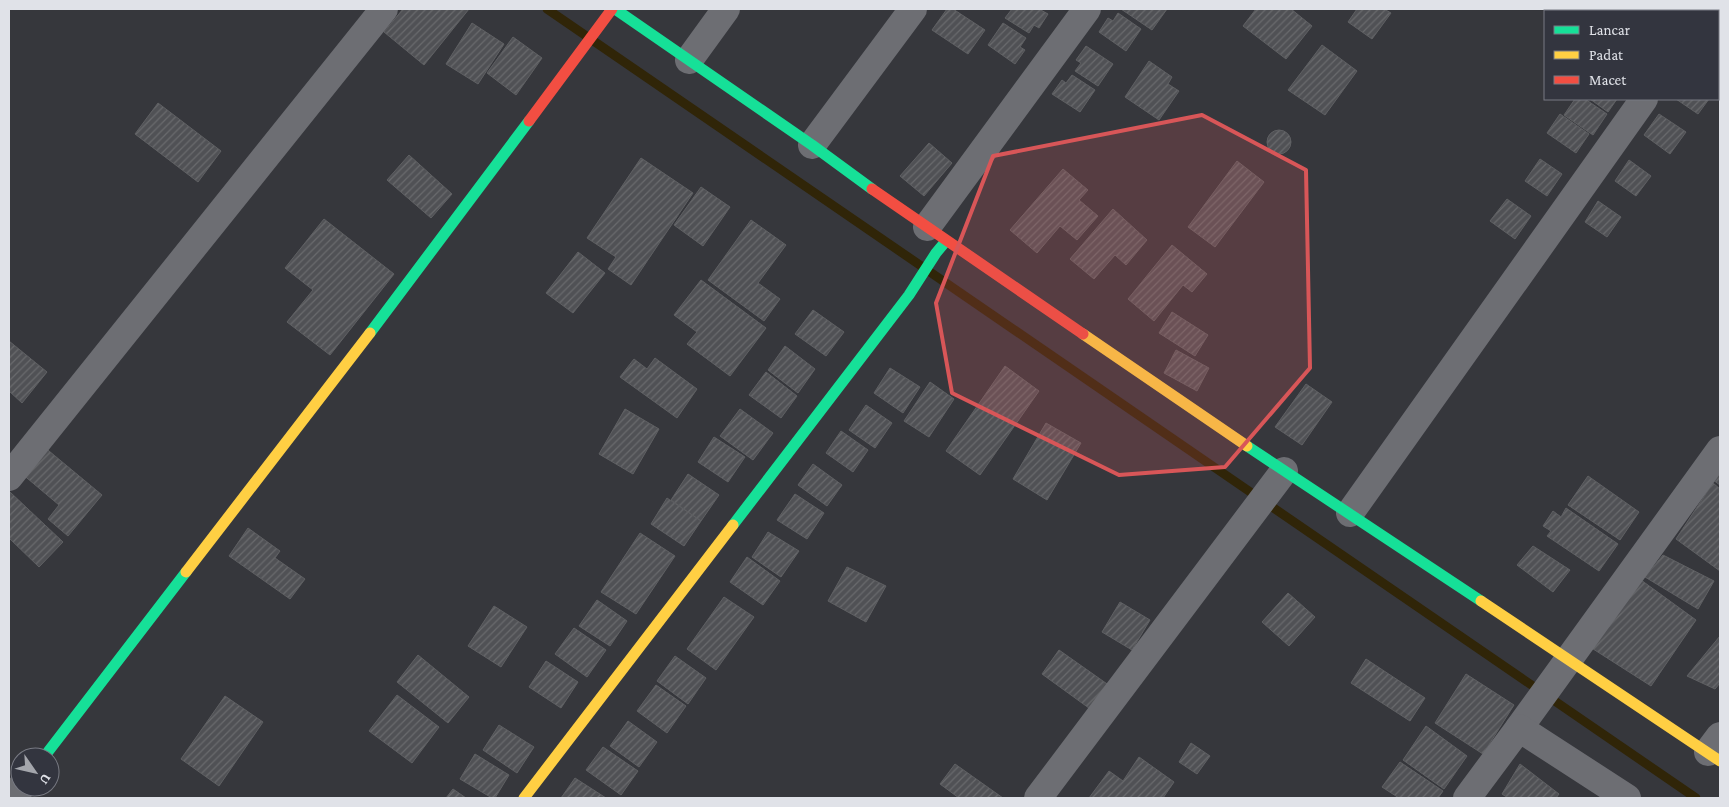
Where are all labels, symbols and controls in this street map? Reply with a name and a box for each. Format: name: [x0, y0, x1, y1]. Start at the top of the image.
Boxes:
legend: [1544, 10, 1719, 100]
text: Lancar: [1589, 22, 1631, 38]
text: Padat: [1589, 47, 1624, 63]
text: Macet: [1589, 72, 1627, 88]
north arrow: [10, 747, 60, 797]
text: U: [36, 771, 55, 788]

